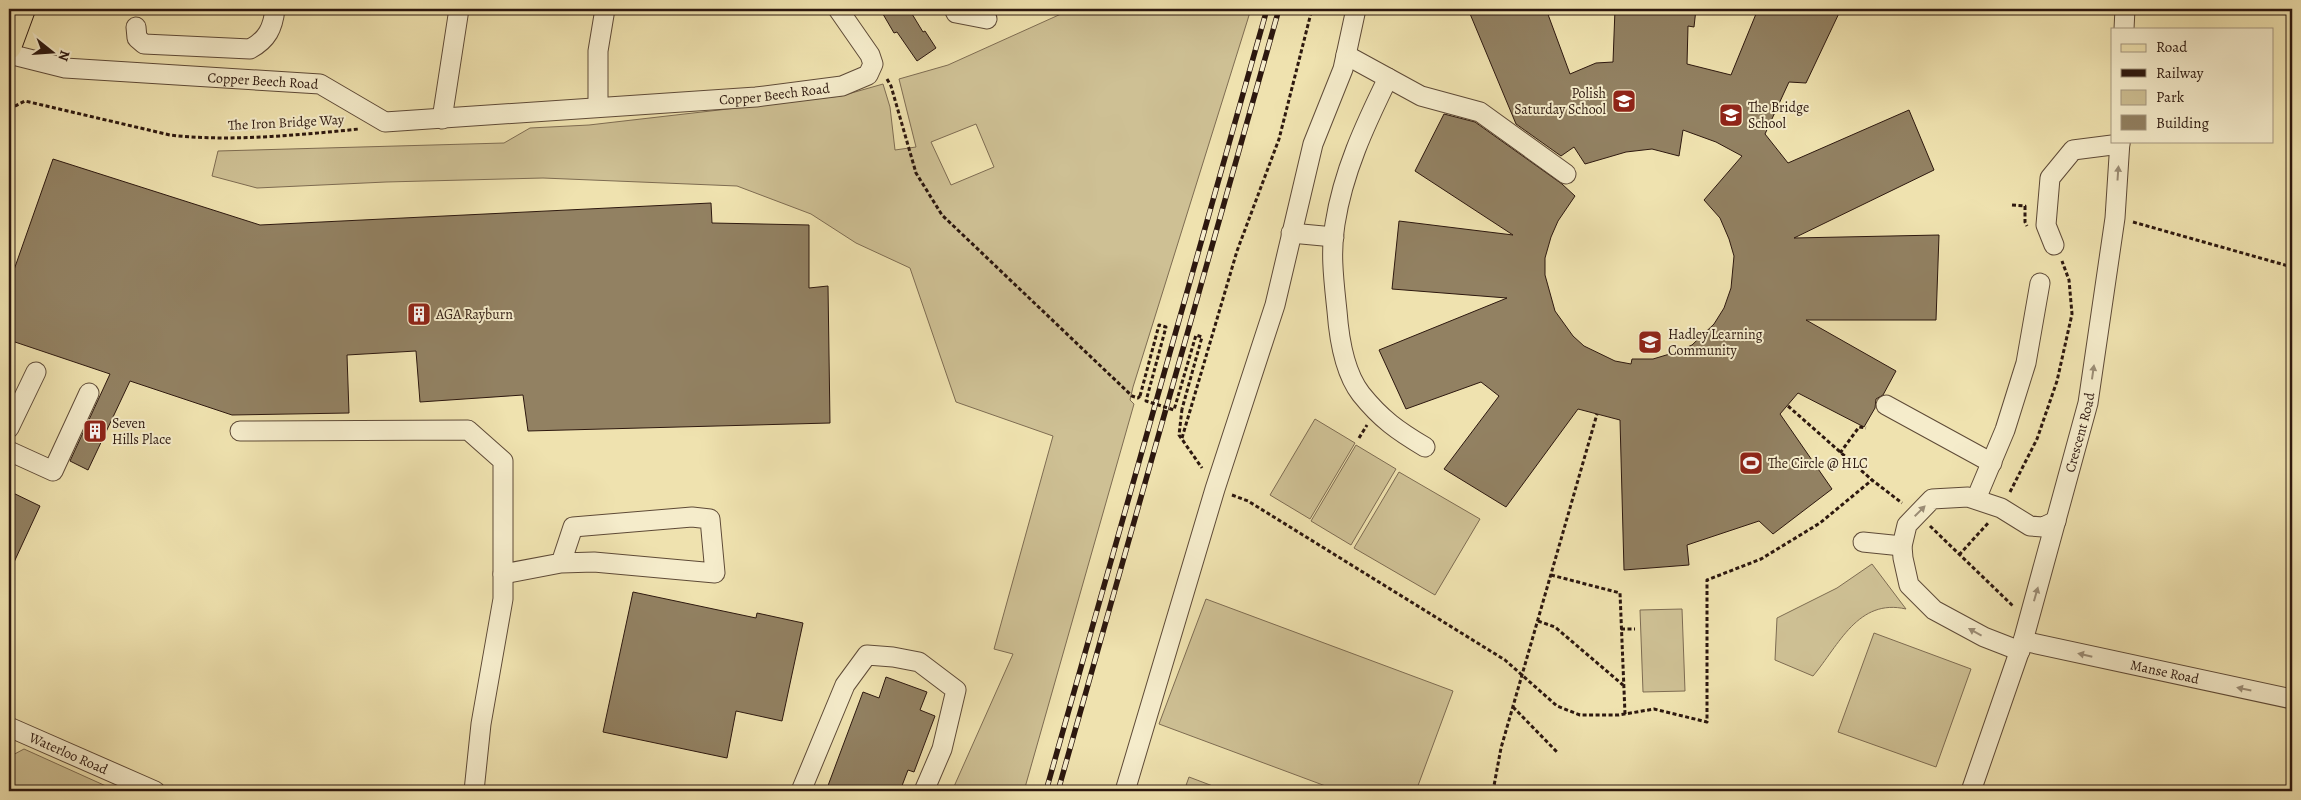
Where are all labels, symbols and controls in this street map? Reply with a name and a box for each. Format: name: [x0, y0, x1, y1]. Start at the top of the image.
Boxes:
north arrow: [28, 28, 78, 78]
legend: [2111, 28, 2274, 142]
text: Road: [2156, 37, 2188, 57]
text: N: [53, 48, 75, 63]
text: Railway: [2156, 63, 2204, 83]
street label: Copper Beech Road: [207, 68, 319, 94]
street label: Copper Beech Road: [719, 79, 831, 109]
place label: Polish Saturday School: [1514, 84, 1607, 119]
text: Park: [2156, 87, 2185, 107]
school or university icon: Polish Saturday School: [1611, 88, 1637, 114]
place label: The Bridge School: [1748, 98, 1809, 133]
school or university icon: The Bridge School: [1718, 102, 1744, 128]
street label: The Iron Bridge Way: [228, 110, 345, 135]
text: Building: [2156, 113, 2209, 133]
one-way arrow: [2114, 165, 2122, 181]
building icon: AGA Rayburn: [406, 301, 432, 327]
place label: AGA Rayburn: [435, 305, 513, 324]
place label: Hadley Learning Community: [1668, 325, 1763, 360]
school or university icon: Hadley Learning Community: [1637, 329, 1663, 355]
one-way arrow: [2089, 364, 2097, 380]
street label: Crescent Road: [2060, 391, 2099, 475]
place label: Seven Hills Place: [112, 414, 171, 449]
building icon: Seven Hills Place: [82, 418, 108, 444]
sports icon: The Circle @ HLC: [1738, 450, 1764, 476]
place label: The Circle @ HLC: [1768, 454, 1868, 473]
one-way arrow: [1914, 505, 1926, 517]
one-way arrow: [2032, 586, 2040, 601]
one-way arrow: [1968, 628, 1982, 637]
one-way arrow: [2078, 651, 2093, 659]
street label: Manse Road: [2129, 655, 2201, 689]
one-way arrow: [2237, 685, 2252, 693]
street label: Waterloo Road: [25, 728, 111, 779]

